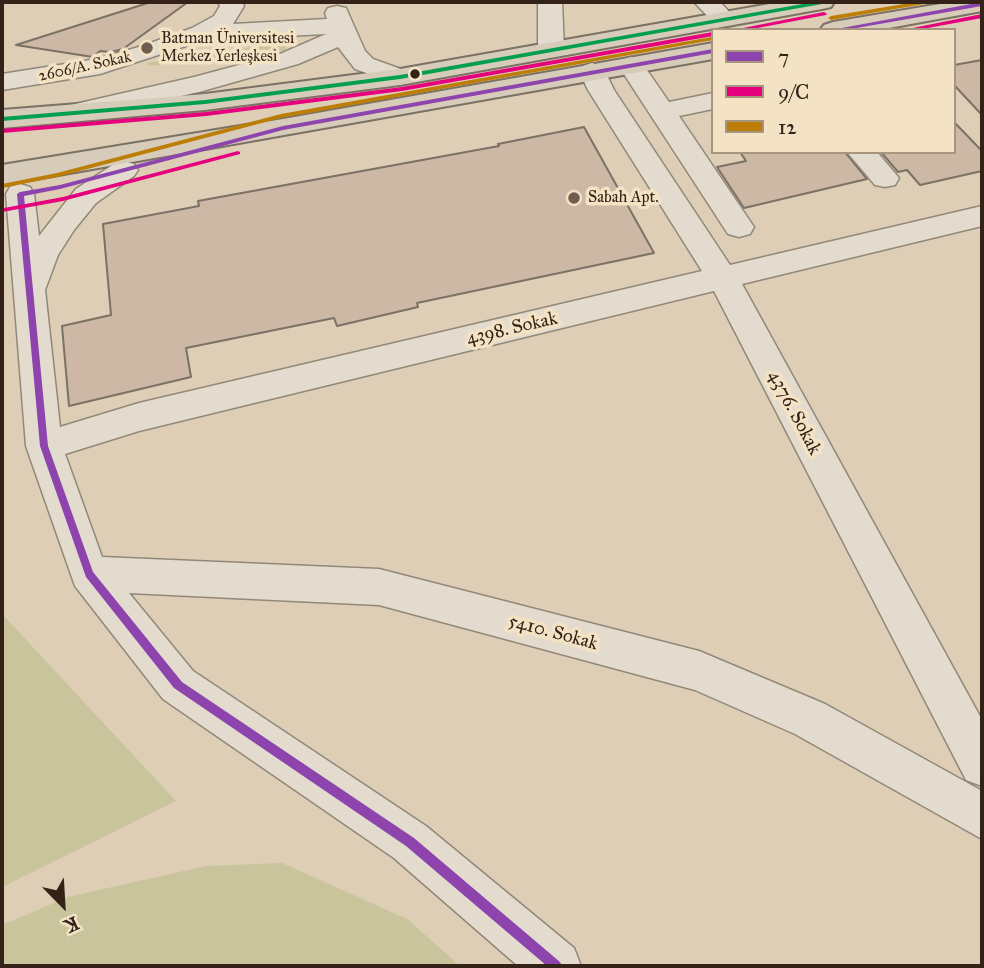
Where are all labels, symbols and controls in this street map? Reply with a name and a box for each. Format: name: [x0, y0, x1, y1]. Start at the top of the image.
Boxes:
legend: [711, 28, 956, 154]
place label: Batman Üniversitesi Merkez Yerleşkesi: [161, 29, 294, 67]
marker: Batman Üniversitesi Merkez Yerleşkesi: [139, 40, 155, 56]
text: 7: [778, 44, 789, 70]
street label: 2606/A. Sokak: [37, 48, 133, 86]
unlabelled marker: [408, 67, 422, 81]
text: 9/C: [778, 79, 809, 105]
text: 12: [778, 114, 797, 140]
place label: Sabah Apt.: [588, 188, 659, 208]
marker: Sabah Apt.: [566, 190, 582, 206]
street label: 4398. Sokak: [464, 307, 560, 351]
street label: 4376. Sokak: [762, 367, 826, 459]
street label: 5410. Sokak: [506, 610, 600, 656]
north arrow: [28, 870, 98, 940]
text: K: [61, 911, 83, 938]

